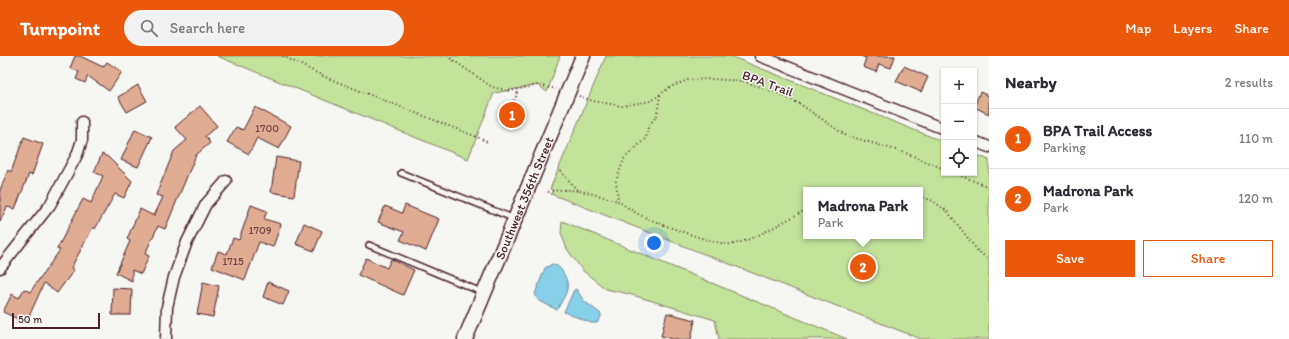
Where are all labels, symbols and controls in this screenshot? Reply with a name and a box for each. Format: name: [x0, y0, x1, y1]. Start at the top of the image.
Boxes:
search box: [124, 10, 404, 46]
text: Turnpoint: [20, 17, 100, 40]
icon: search: [138, 17, 160, 39]
text: Search here: [170, 19, 245, 37]
text: Map: [1126, 20, 1151, 37]
text: Layers: [1173, 20, 1212, 37]
text: Share: [1234, 20, 1269, 37]
street label: BPA Trail: [740, 67, 796, 100]
map controls: [941, 68, 977, 176]
button: +: [941, 68, 977, 104]
text: Nearby: [1005, 72, 1057, 92]
text: 2 results: [1225, 75, 1273, 90]
pin: 1: [499, 100, 525, 130]
button: −: [941, 104, 977, 140]
house number: 1700: [255, 122, 279, 135]
text: BPA Trail Access: [1043, 122, 1152, 140]
text: 1: [1015, 131, 1021, 146]
text: 110 m: [1239, 131, 1273, 146]
street label: Southwest 356th Street: [492, 134, 557, 262]
button: locate: [941, 140, 977, 176]
text: Parking: [1043, 140, 1086, 155]
text: Madrona Park: [1043, 182, 1133, 200]
popup: [803, 187, 923, 239]
text: 2: [1015, 191, 1021, 206]
text: 120 m: [1238, 191, 1273, 206]
text: Madrona Park: [818, 197, 908, 215]
text: Park: [1043, 200, 1069, 215]
text: Park: [818, 215, 843, 230]
house number: 1709: [248, 224, 272, 237]
your location: [644, 233, 664, 253]
button: Save: [1005, 240, 1135, 277]
button: Share: [1143, 240, 1273, 277]
pin: 2: [850, 252, 876, 282]
house number: 1715: [222, 255, 244, 268]
scale bar: [12, 311, 100, 330]
text: 50 m: [18, 313, 42, 326]

